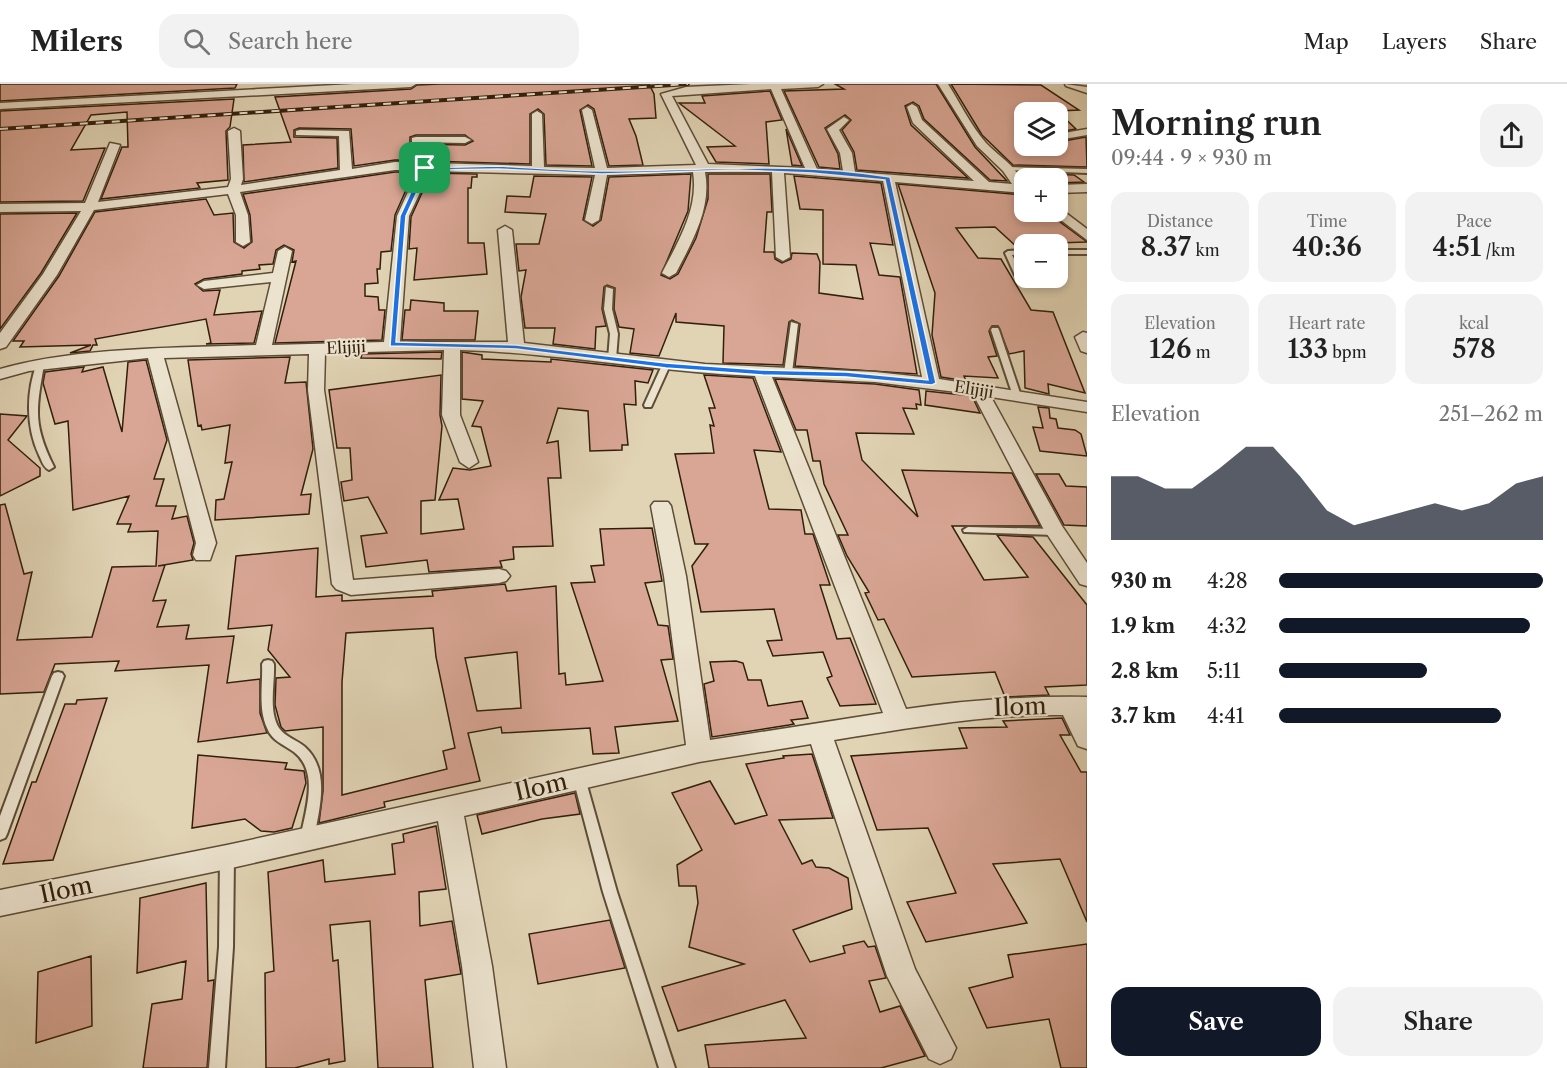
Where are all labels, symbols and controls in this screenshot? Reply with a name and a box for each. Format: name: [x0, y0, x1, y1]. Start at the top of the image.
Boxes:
search box: [159, 14, 579, 68]
text: Milers: [30, 24, 123, 58]
icon: search: [180, 25, 213, 58]
text: Search here: [228, 28, 353, 55]
text: Map: [1304, 29, 1349, 54]
text: Layers: [1382, 29, 1447, 54]
text: Share: [1480, 29, 1537, 54]
map controls: [1014, 102, 1068, 288]
button: layers: [1014, 102, 1068, 156]
text: Morning run: [1111, 103, 1322, 144]
button: share: [1480, 104, 1543, 167]
pin: [399, 142, 450, 193]
text: 09:44 · 9 × 930 m: [1111, 146, 1272, 170]
icon: arrive: [408, 151, 441, 184]
button: +: [1014, 168, 1068, 222]
text: Distance: [1147, 211, 1213, 231]
text: Time: [1307, 211, 1347, 231]
text: Pace: [1456, 211, 1492, 231]
text: 8.37: [1140, 231, 1191, 263]
text: 40:36: [1292, 231, 1362, 263]
text: 4:51: [1433, 231, 1481, 263]
button: −: [1014, 234, 1068, 288]
text: km: [1191, 240, 1220, 260]
text: /km: [1481, 240, 1515, 260]
text: Elevation: [1144, 313, 1216, 333]
text: Heart rate: [1288, 313, 1366, 333]
text: kcal: [1459, 313, 1489, 333]
text: 126: [1149, 333, 1191, 365]
text: 133: [1287, 333, 1328, 365]
text: 578: [1452, 333, 1496, 365]
street label: Elijiji: [326, 336, 366, 358]
text: m: [1191, 342, 1211, 362]
text: bpm: [1328, 342, 1367, 362]
street label: Elijiji: [953, 376, 995, 402]
text: Elevation: [1111, 402, 1200, 426]
text: 251–262 m: [1439, 402, 1543, 426]
text: 930 m: [1111, 569, 1172, 593]
text: 4:28: [1207, 569, 1248, 593]
text: 1.9 km: [1111, 614, 1175, 638]
text: 4:32: [1207, 614, 1247, 638]
text: 2.8 km: [1111, 659, 1179, 683]
text: 5:11: [1207, 659, 1240, 683]
street label: Ilom: [993, 691, 1047, 722]
text: 3.7 km: [1111, 704, 1176, 728]
text: 4:41: [1207, 704, 1244, 728]
street label: Ilom: [512, 766, 570, 807]
street label: Ilom: [37, 870, 95, 909]
button: Save: [1111, 987, 1321, 1056]
button: Share: [1333, 987, 1543, 1056]

